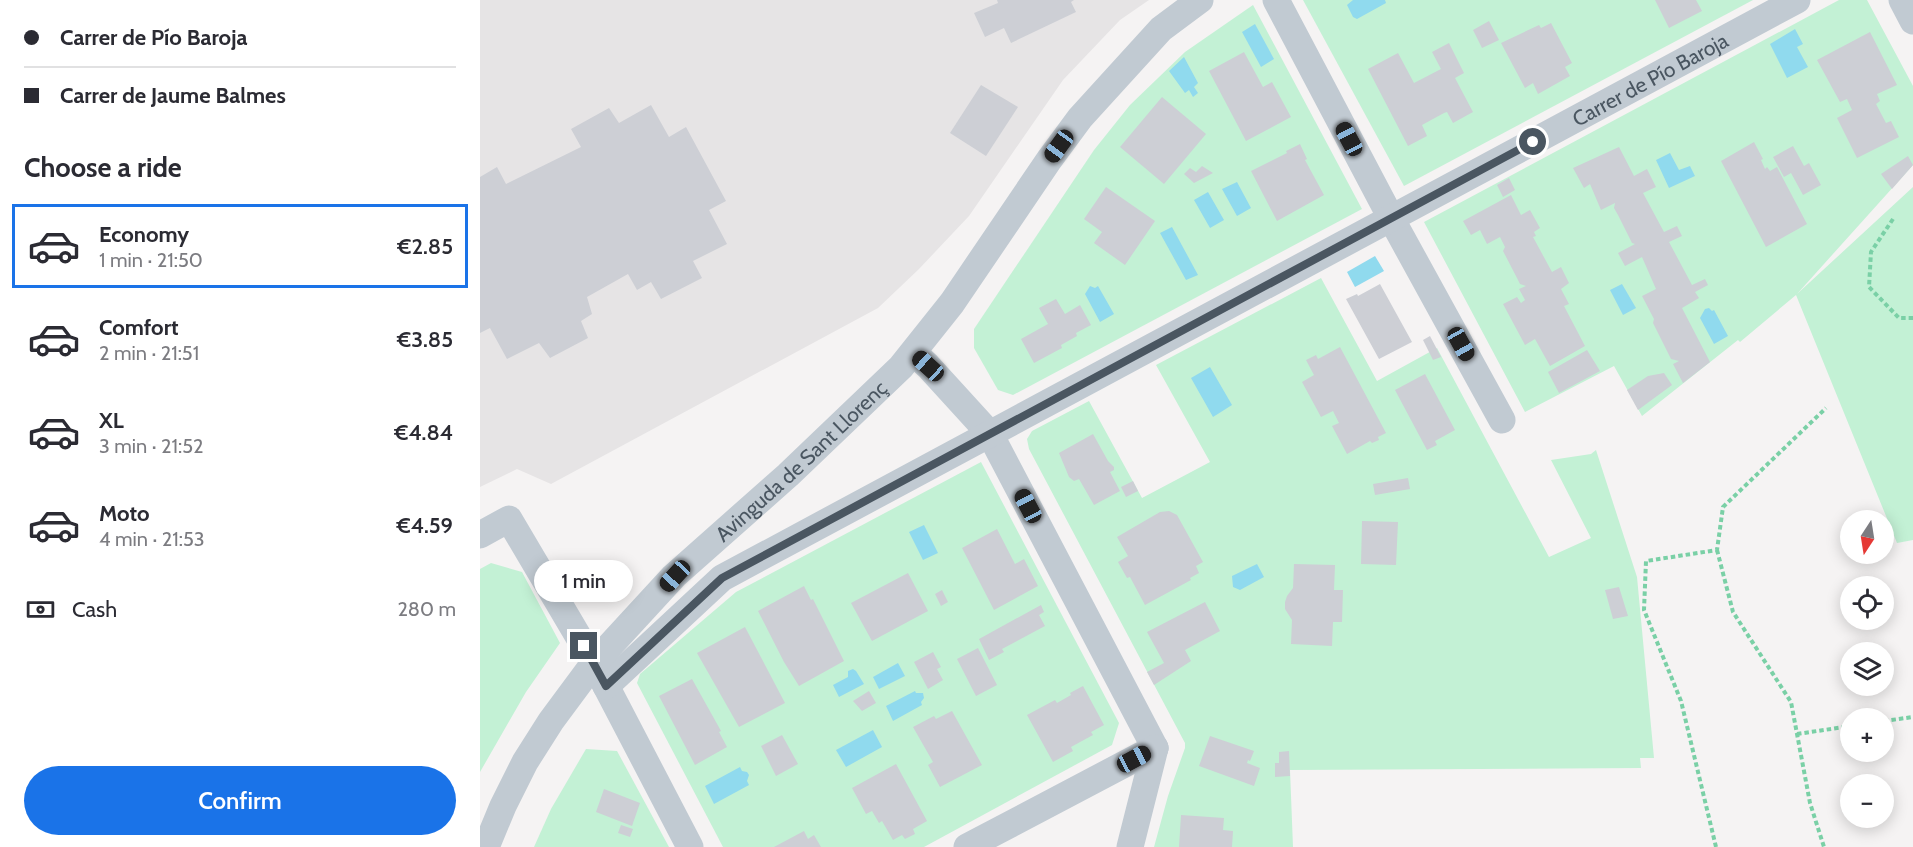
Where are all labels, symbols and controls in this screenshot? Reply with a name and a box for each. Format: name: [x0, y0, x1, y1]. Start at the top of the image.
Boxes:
text: Carrer de Pío Baroja: [60, 24, 247, 51]
street label: Carrer de Pío Baroja: [1568, 27, 1732, 131]
text: Carrer de Jaume Balmes: [60, 82, 286, 109]
car: [1333, 119, 1365, 159]
car: [1041, 126, 1077, 166]
route start: [1519, 128, 1546, 155]
text: Choose a ride: [24, 151, 182, 184]
icon: car: [27, 219, 81, 273]
text: Economy: [99, 221, 189, 248]
text: €2.85: [397, 233, 453, 260]
text: 1 min · 21:50: [99, 248, 203, 272]
icon: car: [27, 312, 81, 366]
text: Comfort: [99, 314, 178, 341]
car: [1444, 324, 1478, 364]
text: €3.85: [397, 326, 453, 353]
text: 2 min · 21:51: [99, 341, 199, 365]
car: [909, 347, 947, 385]
street label: Avinguda de Sant Llorenç: [710, 375, 892, 546]
icon: car: [27, 405, 81, 459]
text: XL: [99, 407, 124, 434]
text: €4.84: [394, 419, 453, 446]
text: 3 min · 21:52: [99, 434, 204, 458]
car: [1012, 486, 1044, 526]
icon: car: [27, 498, 81, 552]
text: Moto: [99, 500, 150, 527]
north arrow: [1840, 510, 1894, 564]
map controls: [1840, 510, 1894, 828]
text: €4.59: [397, 512, 453, 539]
text: 4 min · 21:53: [99, 527, 205, 551]
car: [656, 557, 694, 595]
callout: 1 min: [534, 559, 634, 601]
text: 1 min: [561, 569, 606, 593]
button: locate: [1840, 576, 1894, 630]
icon: cash: [24, 593, 57, 626]
text: Cash: [72, 596, 117, 623]
text: 280 m: [397, 597, 456, 621]
route end: [570, 632, 597, 659]
button: layers: [1840, 642, 1894, 696]
button: +: [1840, 708, 1894, 762]
car: [1114, 743, 1154, 775]
button: Confirm: [24, 766, 456, 835]
button: −: [1840, 774, 1894, 828]

